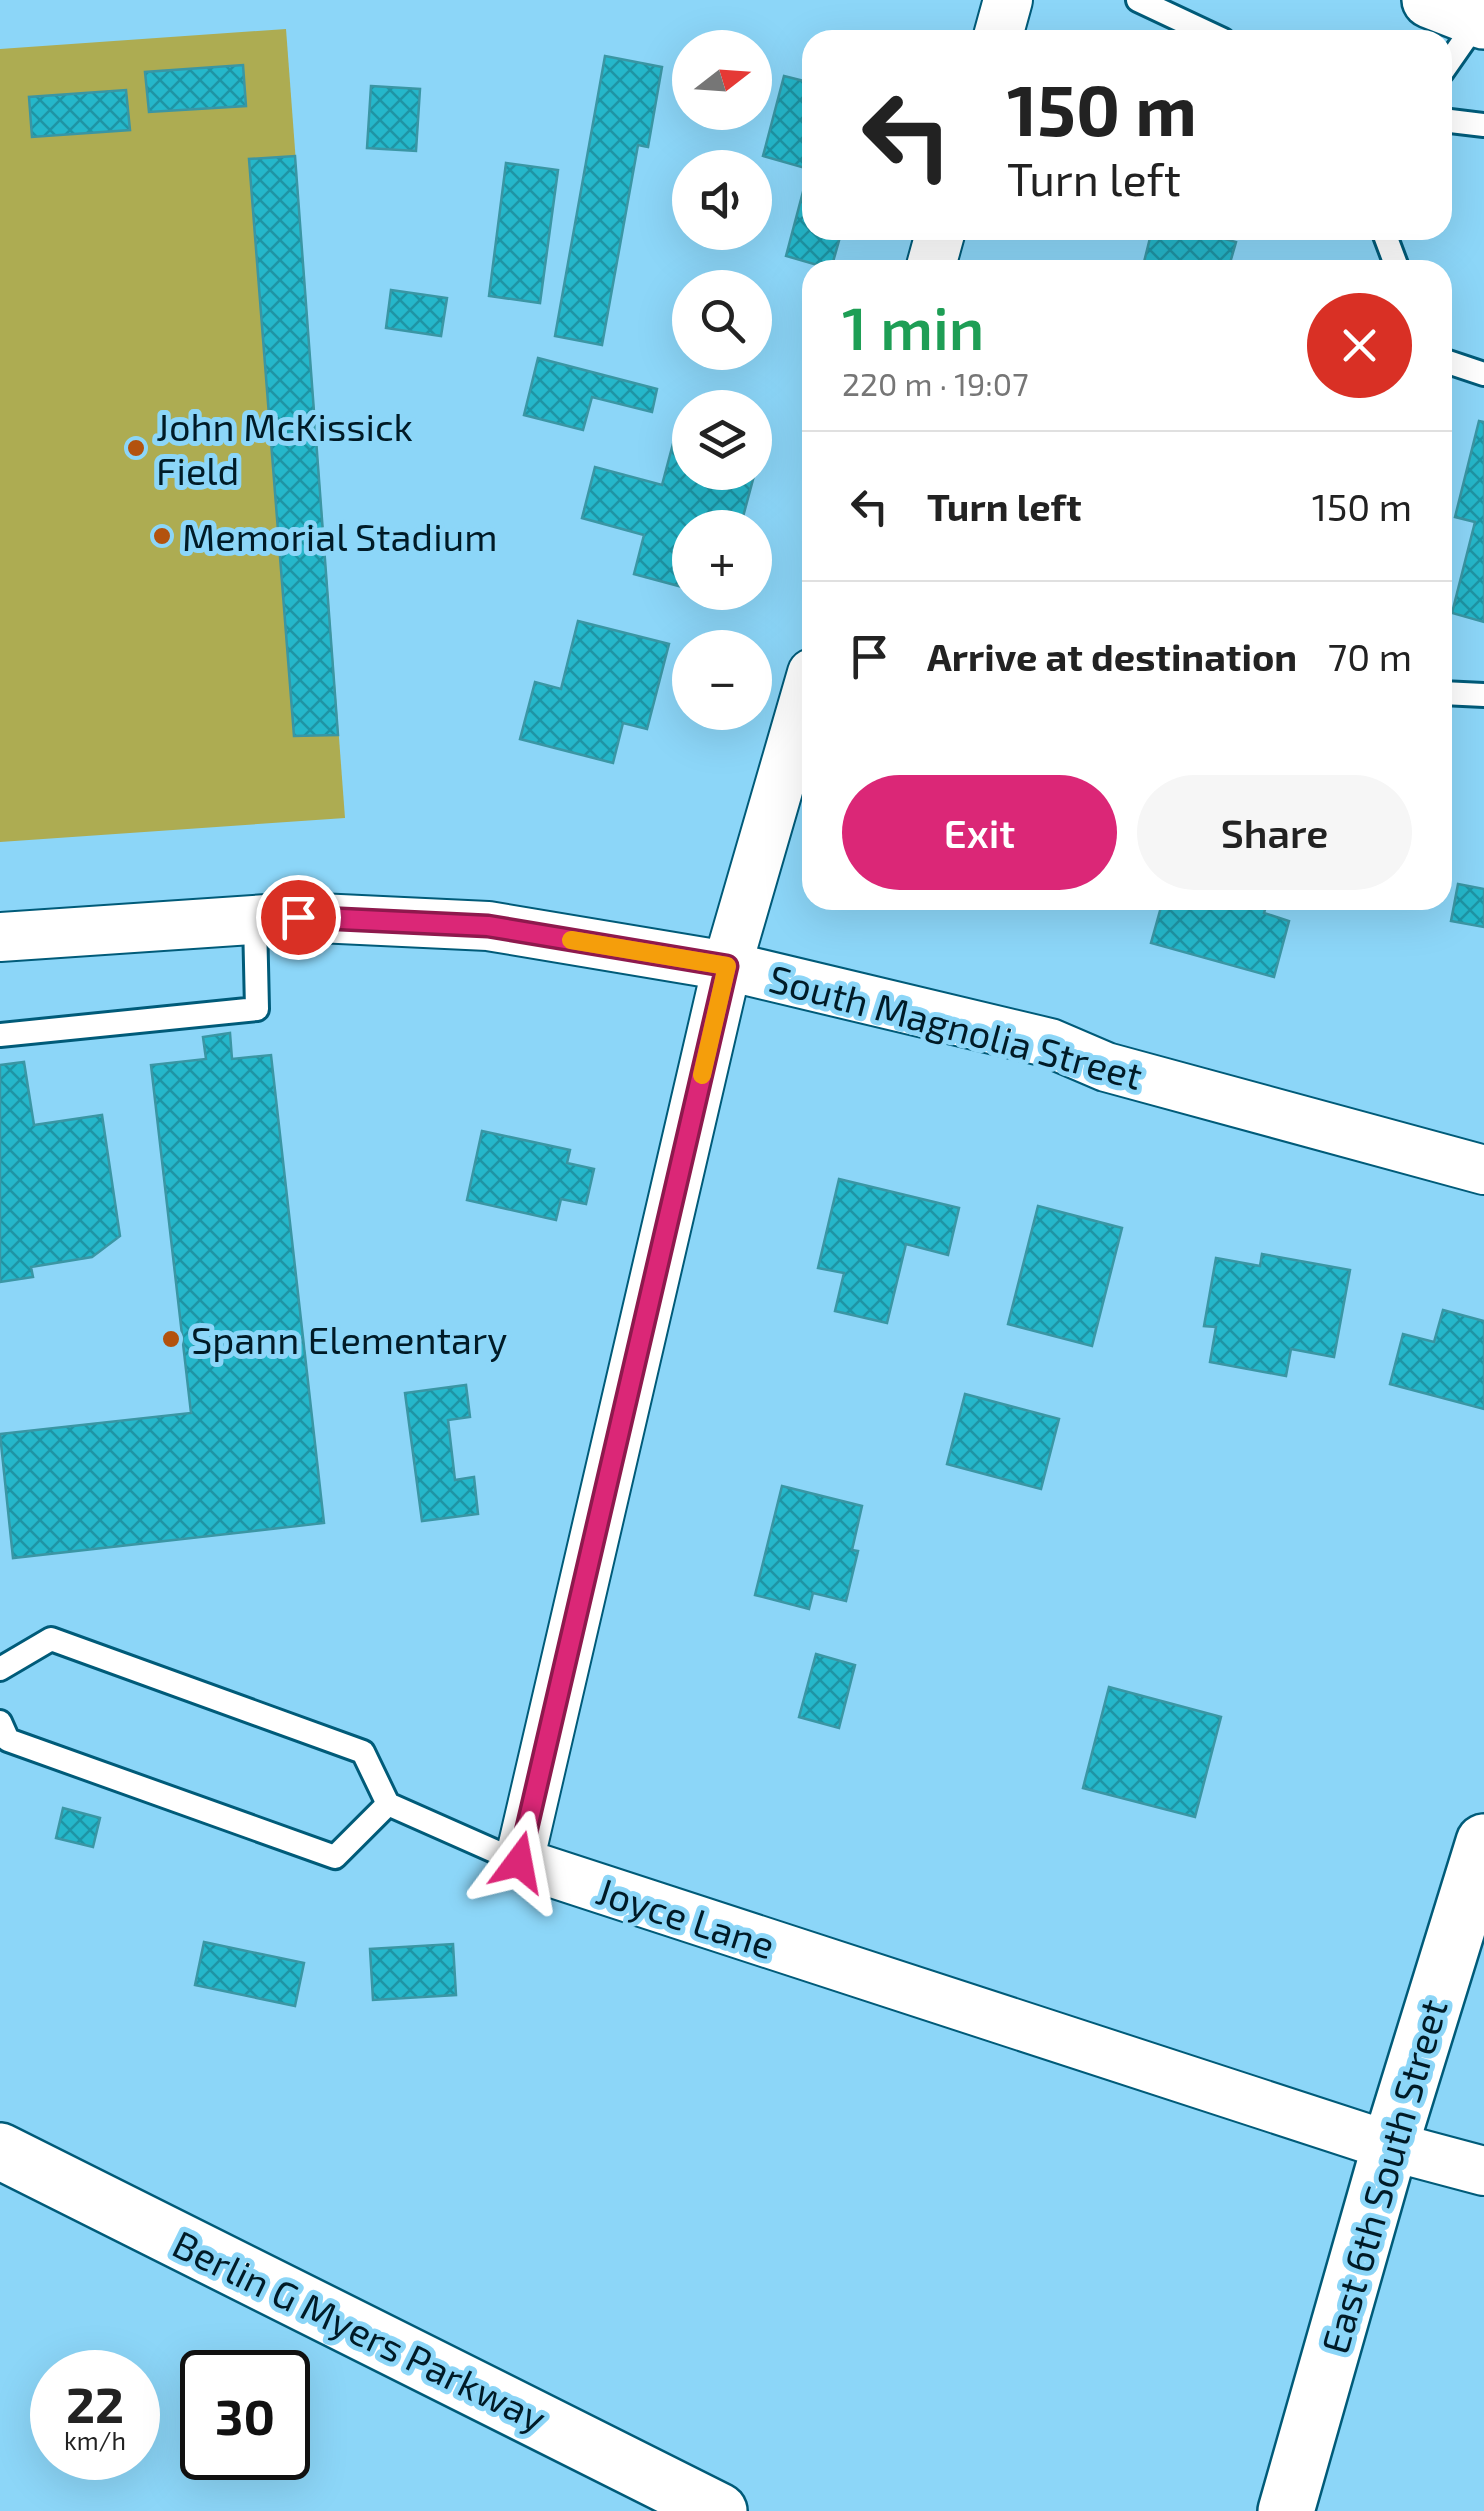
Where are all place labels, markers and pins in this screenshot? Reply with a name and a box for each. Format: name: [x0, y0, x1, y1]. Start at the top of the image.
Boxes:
place label: John McKissick Field: [156, 403, 413, 493]
marker: John McKissick Field: [125, 437, 147, 459]
place label: Memorial Stadium: [182, 513, 498, 559]
marker: Memorial Stadium: [151, 525, 173, 547]
pin: [256, 875, 341, 960]
place label: Spann Elementary: [191, 1316, 507, 1362]
marker: Spann Elementary: [160, 1328, 182, 1350]

